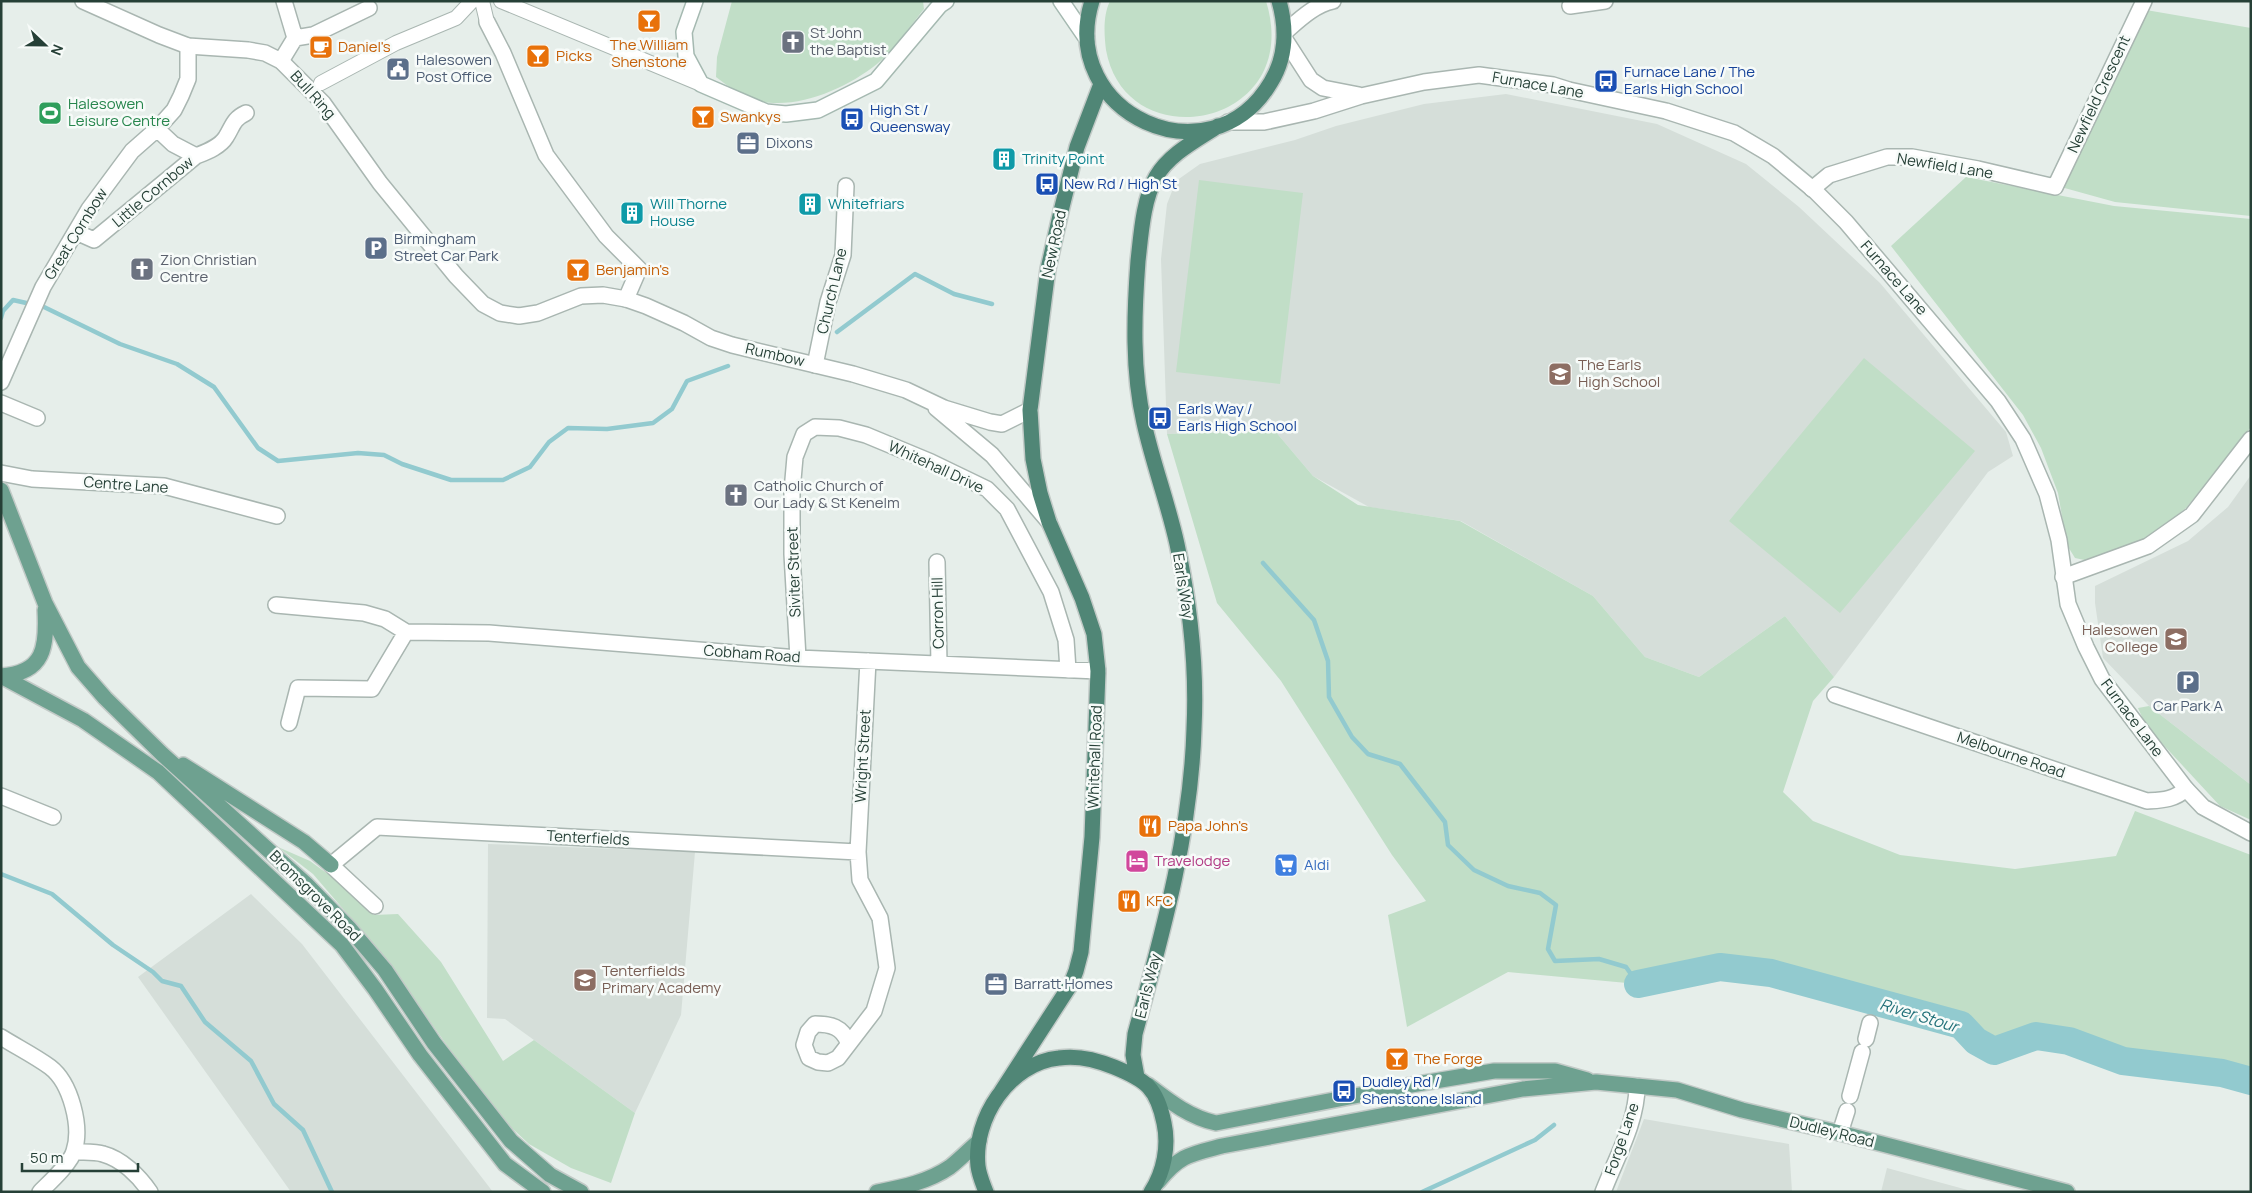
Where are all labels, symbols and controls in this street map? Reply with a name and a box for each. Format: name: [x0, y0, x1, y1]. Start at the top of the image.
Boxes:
bar icon: The William Shenstone: [636, 8, 662, 34]
north arrow: [20, 20, 70, 70]
place label: St John the Baptist: [810, 22, 886, 60]
church icon: St John the Baptist: [780, 29, 806, 55]
street label: Newfield Crescent: [2062, 32, 2135, 156]
cafe icon: Daniel's: [308, 34, 334, 60]
place label: The William Shenstone: [610, 34, 688, 72]
place label: Daniel's: [338, 36, 391, 57]
text: N: [47, 42, 68, 58]
bar icon: Picks: [525, 43, 551, 69]
place label: Picks: [556, 45, 592, 66]
place label: Halesowen Post Office: [416, 49, 492, 87]
public building icon: Halesowen Post Office: [385, 56, 411, 82]
place label: Furnace Lane / The Earls High School: [1624, 61, 1755, 99]
street label: Bull Ring: [286, 66, 341, 124]
street label: Furnace Lane: [1491, 66, 1586, 103]
bus stop icon: Furnace Lane / The Earls High School: [1593, 68, 1619, 94]
place label: Halesowen Leisure Centre: [68, 93, 170, 131]
place label: High St / Queensway: [870, 99, 951, 137]
sports icon: Halesowen Leisure Centre: [37, 100, 63, 126]
bar icon: Swankys: [690, 104, 716, 130]
place label: Swankys: [720, 106, 781, 127]
bus stop icon: High St / Queensway: [839, 106, 865, 132]
office icon: Dixons: [735, 130, 761, 156]
place label: Dixons: [766, 132, 813, 153]
building icon: Trinity Point: [991, 146, 1017, 172]
place label: Trinity Point: [1022, 148, 1105, 169]
street label: Newfield Lane: [1895, 148, 1995, 184]
street label: Little Cornbow: [107, 151, 198, 232]
bus stop icon: New Rd / High St: [1034, 171, 1060, 197]
place label: New Rd / High St: [1064, 173, 1177, 194]
street label: Great Cornbow: [39, 183, 112, 284]
building icon: Whitefriars: [797, 191, 823, 217]
place label: Will Thorne House: [650, 193, 727, 231]
place label: Whitefriars: [828, 193, 905, 214]
building icon: Will Thorne House: [619, 200, 645, 226]
street label: New Road: [1036, 208, 1071, 280]
place label: Birmingham Street Car Park: [394, 228, 499, 266]
parking icon: Birmingham Street Car Park: [363, 235, 389, 261]
street label: Furnace Lane: [1856, 236, 1933, 320]
street label: Church Lane: [811, 246, 852, 336]
place label: Zion Christian Centre: [160, 249, 257, 287]
church icon: Zion Christian Centre: [129, 256, 155, 282]
bar icon: Benjamin's: [565, 257, 591, 283]
place label: Benjamin's: [596, 259, 669, 280]
street label: Rumbow: [743, 338, 807, 372]
place label: The Earls High School: [1578, 354, 1660, 392]
school or university icon: The Earls High School: [1547, 361, 1573, 387]
place label: Earls Way / Earls High School: [1178, 398, 1297, 436]
bus stop icon: Earls Way / Earls High School: [1147, 405, 1173, 431]
street label: Whitehall Drive: [885, 435, 988, 498]
street label: Centre Lane: [83, 471, 169, 498]
place label: Catholic Church of Our Lady & St Kenelm: [754, 475, 900, 513]
church icon: Catholic Church of Our Lady & St Kenelm: [723, 482, 749, 508]
street label: Siviter Street: [781, 526, 806, 618]
street label: Earls Way: [1168, 552, 1199, 620]
street label: Corron Hill: [926, 577, 949, 649]
place label: Halesowen College: [2082, 619, 2158, 657]
school or university icon: Halesowen College: [2163, 626, 2189, 652]
street label: Cobham Road: [703, 640, 801, 667]
parking icon: Car Park A: [2175, 669, 2201, 695]
street label: Furnace Lane: [2096, 674, 2169, 761]
place label: Car Park A: [2153, 695, 2223, 716]
street label: Whitehall Road: [1082, 705, 1107, 809]
street label: Wright Street: [850, 709, 875, 803]
street label: Melbourne Road: [1954, 726, 2068, 783]
restaurant icon: Papa John's: [1137, 813, 1163, 839]
place label: Papa John's: [1168, 815, 1248, 836]
street label: Tenterfields: [546, 825, 630, 850]
street label: Bromsgrove Road: [265, 845, 366, 946]
hotel icon: Travelodge: [1124, 848, 1150, 874]
place label: Travelodge: [1154, 850, 1231, 871]
supermarket icon: Aldi: [1273, 852, 1299, 878]
place label: Aldi: [1304, 854, 1329, 875]
restaurant icon: KFC: [1116, 888, 1142, 914]
place label: KFC: [1146, 890, 1173, 911]
street label: Earls Way: [1129, 951, 1166, 1020]
place label: Tenterfields Primary Academy: [602, 960, 721, 998]
school or university icon: Tenterfields Primary Academy: [572, 967, 598, 993]
office icon: Barratt Homes: [983, 971, 1009, 997]
place label: Barratt Homes: [1014, 973, 1113, 994]
water label: River Stour: [1877, 993, 1963, 1038]
bar icon: The Forge: [1384, 1046, 1410, 1072]
place label: The Forge: [1414, 1048, 1483, 1069]
place label: Dudley Rd / Shenstone Island: [1362, 1071, 1482, 1109]
bus stop icon: Dudley Rd / Shenstone Island: [1331, 1078, 1357, 1104]
street label: Forge Lane: [1599, 1099, 1644, 1178]
street label: Dudley Road: [1788, 1111, 1877, 1152]
scale bar: [22, 1140, 139, 1172]
text: 50 m: [30, 1147, 64, 1168]

